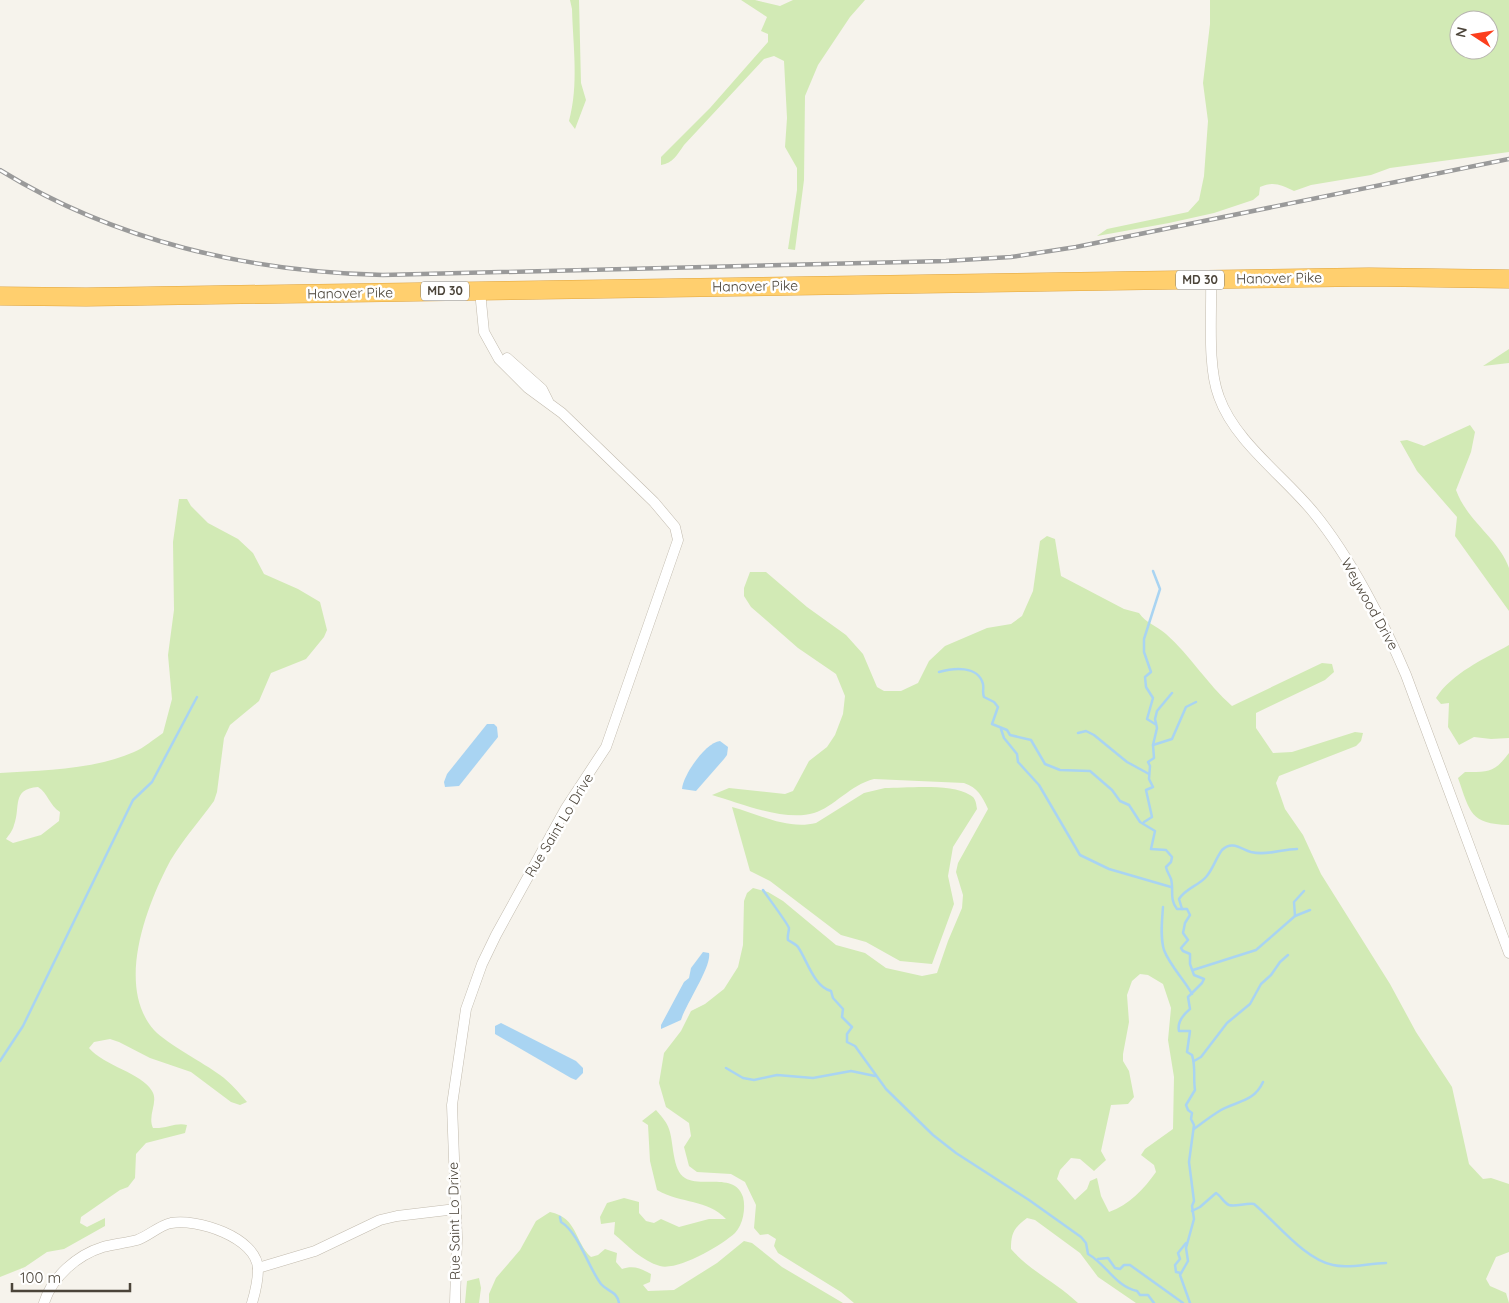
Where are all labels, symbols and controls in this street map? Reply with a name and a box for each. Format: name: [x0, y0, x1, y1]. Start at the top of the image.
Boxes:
north arrow: [1449, 10, 1499, 60]
text: N: [1451, 25, 1471, 39]
street label: Hanover Pike: [1236, 268, 1322, 288]
road number: MD 30: [1176, 270, 1224, 290]
street label: Hanover Pike: [712, 276, 798, 296]
road number: MD 30: [421, 282, 469, 300]
street label: Hanover Pike: [307, 283, 393, 303]
street label: Weywood Drive: [1337, 555, 1403, 653]
street label: Rue Saint Lo Drive: [521, 770, 597, 880]
street label: Rue Saint Lo Drive: [444, 1162, 464, 1280]
scale bar: [12, 1260, 130, 1292]
text: 100 m: [20, 1268, 61, 1287]

